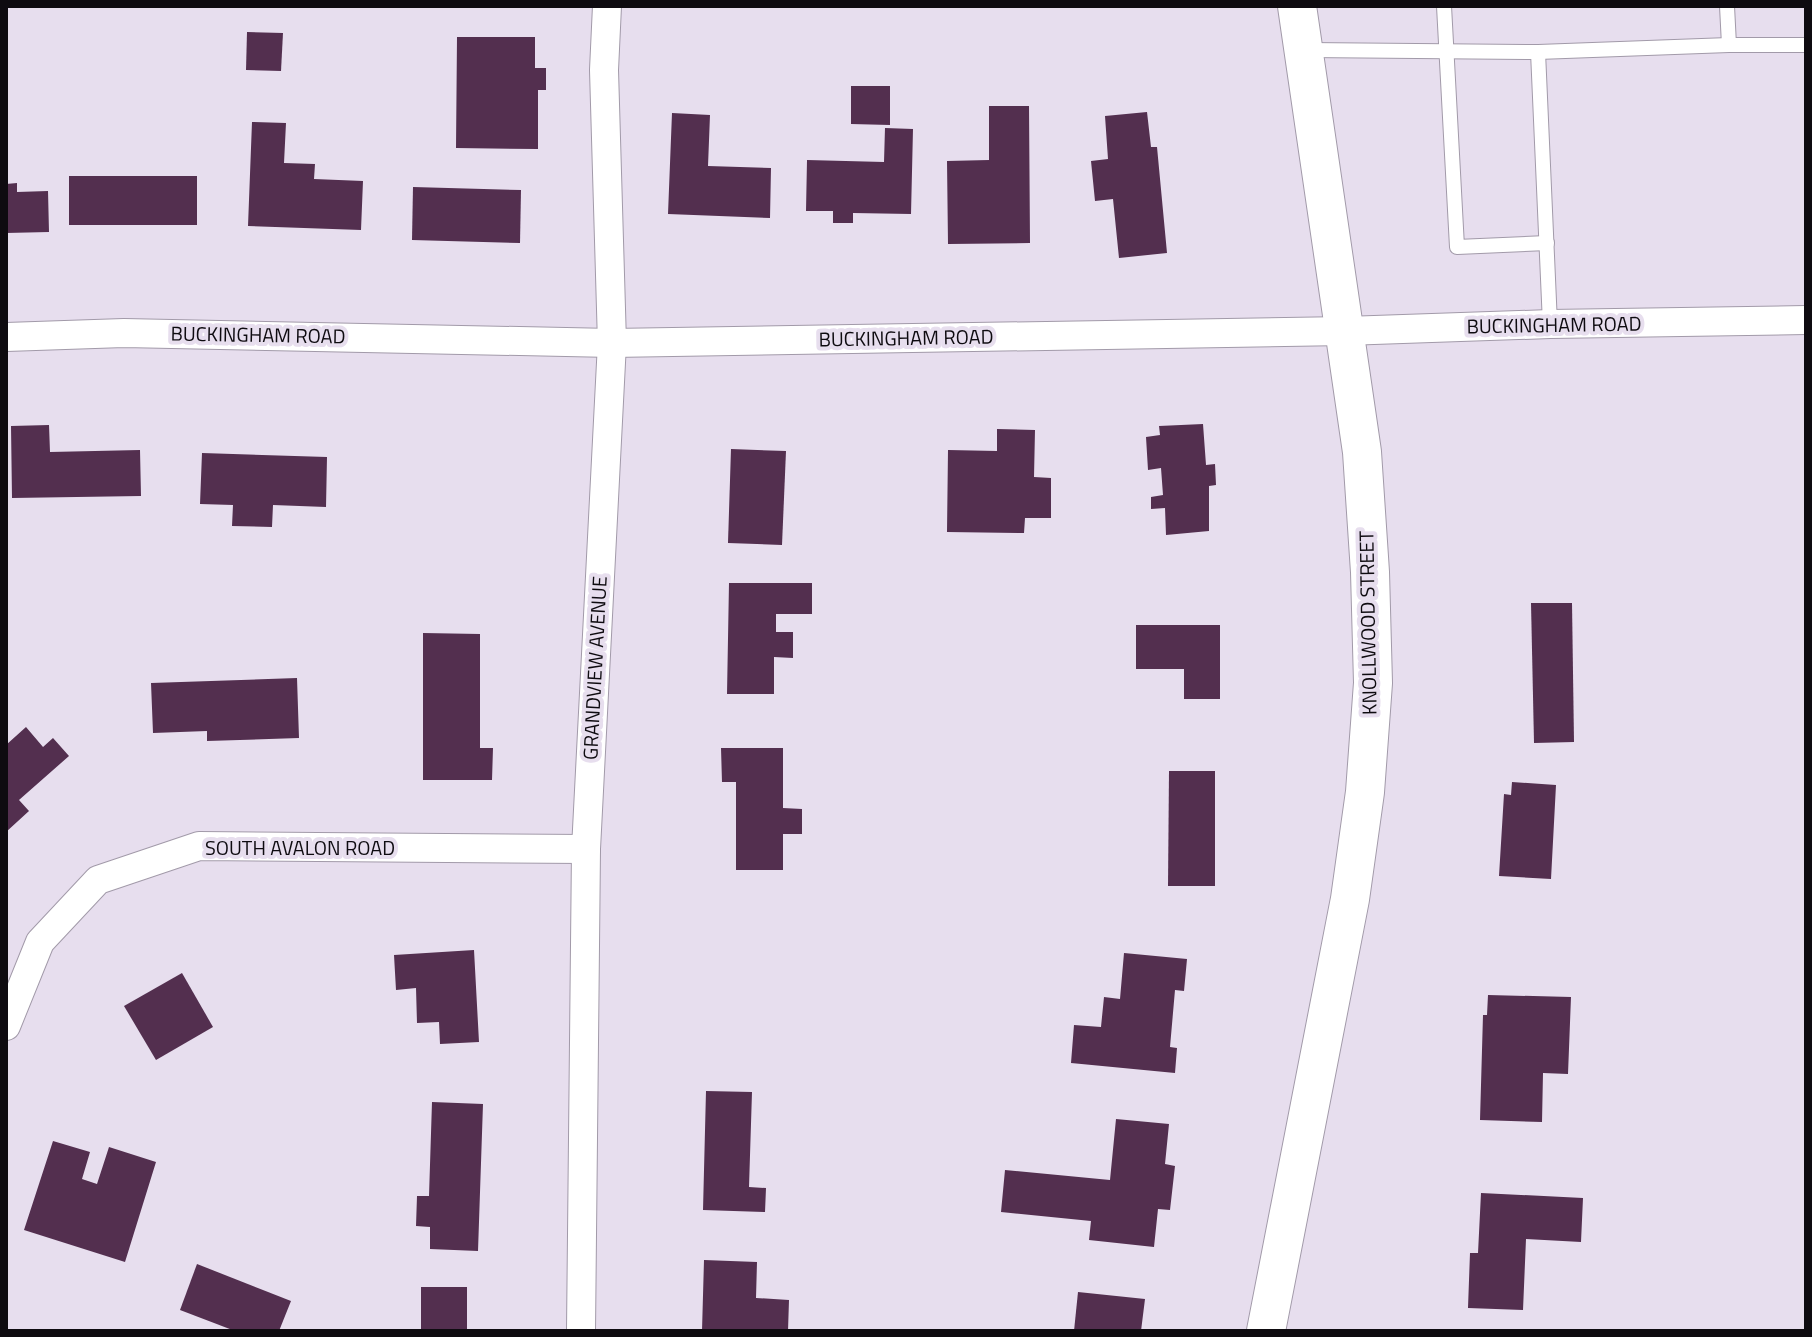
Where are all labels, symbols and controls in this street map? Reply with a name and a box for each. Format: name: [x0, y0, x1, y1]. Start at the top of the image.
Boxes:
street label: BUCKINGHAM ROAD: [1466, 307, 1642, 342]
street label: BUCKINGHAM ROAD: [170, 317, 346, 352]
street label: BUCKINGHAM ROAD: [818, 320, 994, 355]
street label: KNOLLWOOD STREET: [1350, 530, 1385, 715]
street label: GRANDVIEW AVENUE: [574, 575, 615, 761]
street label: SOUTH AVALON ROAD: [205, 832, 395, 863]

